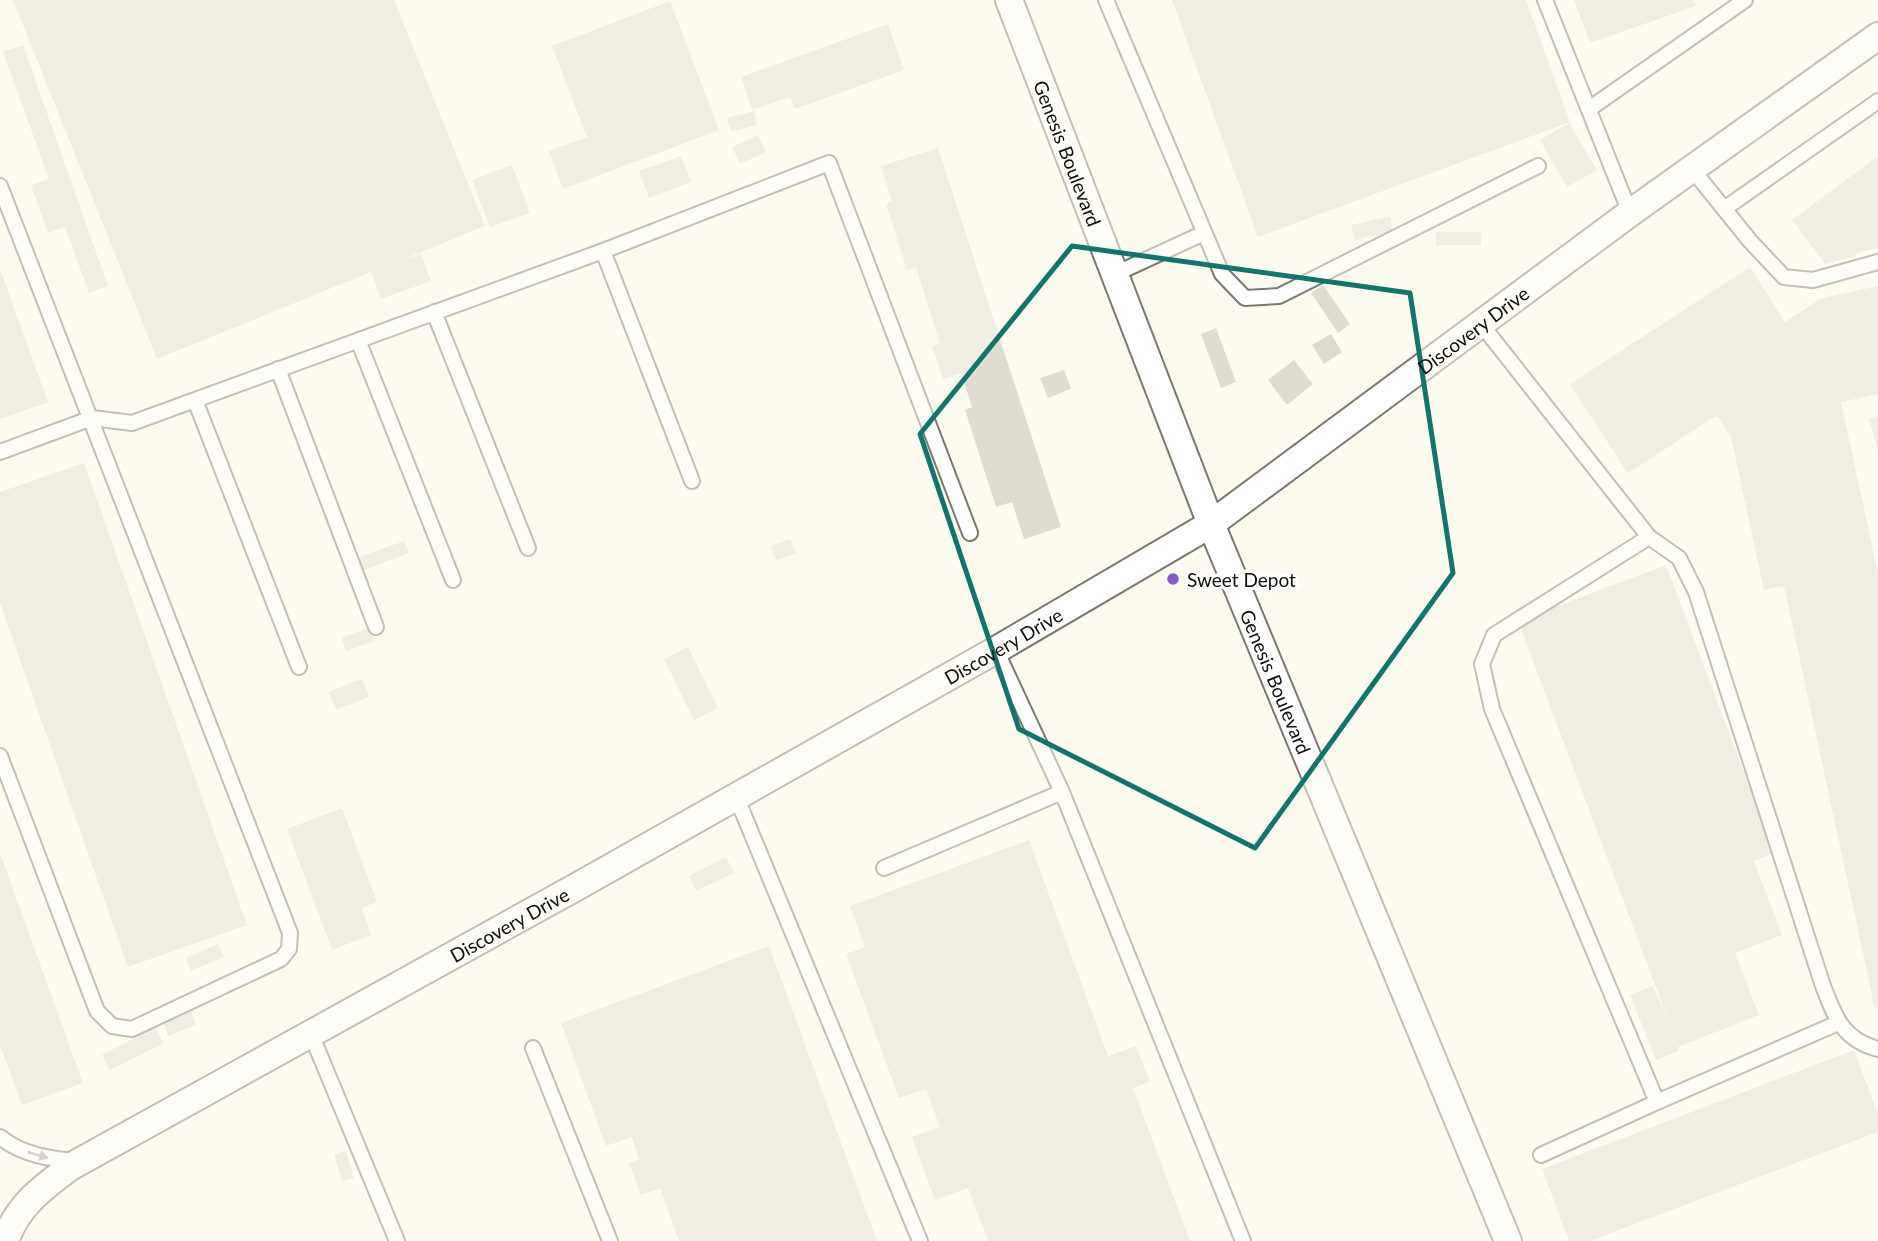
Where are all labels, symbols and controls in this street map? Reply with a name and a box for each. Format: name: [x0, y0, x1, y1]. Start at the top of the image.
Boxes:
street label: Genesis Boulevard: [1029, 77, 1107, 229]
street label: Discovery Drive: [1413, 281, 1533, 378]
place label: Sweet Depot: [1187, 568, 1296, 591]
marker: Sweet Depot: [1165, 571, 1181, 587]
street label: Discovery Drive: [940, 602, 1066, 689]
street label: Genesis Boulevard: [1236, 606, 1316, 757]
street label: Discovery Drive: [446, 882, 573, 966]
one-way arrow: [28, 1150, 50, 1161]

